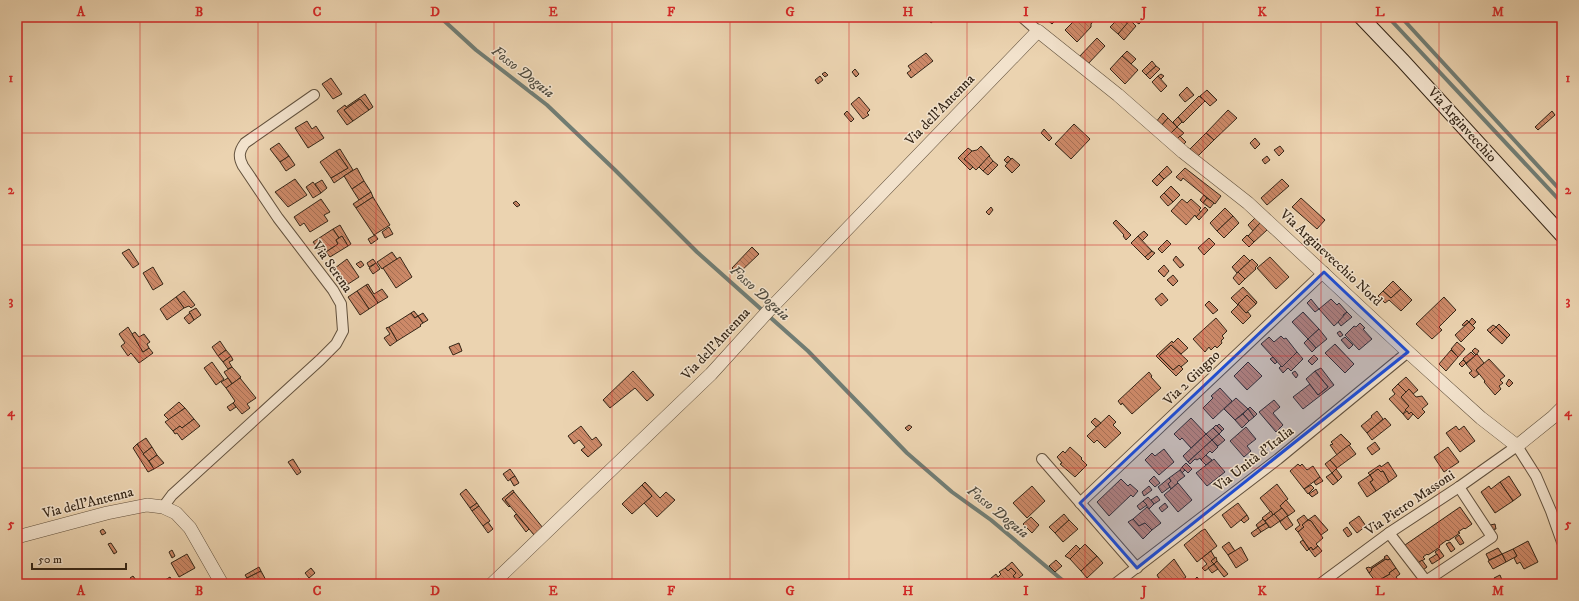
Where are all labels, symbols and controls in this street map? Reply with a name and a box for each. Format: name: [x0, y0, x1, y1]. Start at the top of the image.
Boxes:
text: A: [76, 4, 86, 20]
text: B: [195, 4, 203, 20]
text: C: [313, 4, 322, 20]
text: D: [430, 4, 440, 20]
text: E: [548, 4, 558, 20]
text: F: [667, 4, 676, 20]
text: G: [785, 4, 795, 20]
text: H: [903, 4, 914, 20]
text: I: [1023, 4, 1029, 20]
text: J: [1139, 4, 1147, 21]
text: K: [1257, 4, 1267, 20]
text: L: [1375, 4, 1385, 20]
text: M: [1492, 4, 1504, 20]
water label: Fosso Dogaia: [488, 42, 558, 102]
text: 1: [9, 70, 14, 86]
street label: Via dell'Antenna: [901, 70, 979, 150]
text: 1: [1566, 70, 1571, 86]
street label: Via Arginvecchio: [1423, 83, 1501, 166]
text: 2: [8, 182, 15, 198]
text: 2: [1565, 182, 1572, 198]
street label: Via Arginevecchio Nord: [1275, 205, 1386, 310]
street label: Via Serena: [307, 237, 356, 296]
water label: Fosso Dogaia: [726, 261, 794, 325]
text: 3: [9, 293, 14, 309]
text: 3: [1566, 293, 1571, 309]
street label: Via dell'Antenna: [677, 304, 754, 385]
street label: Via 2 Giugno: [1159, 346, 1224, 410]
text: 4: [6, 404, 15, 421]
text: 4: [1563, 404, 1572, 421]
street label: Via Unità d'Italia: [1210, 422, 1298, 496]
street label: Via Pietro Massoni: [1361, 466, 1459, 540]
water label: Fosso Dogaia: [963, 481, 1033, 543]
street label: Via dell'Antenna: [40, 483, 135, 523]
text: 5: [7, 516, 15, 532]
text: 5: [1564, 516, 1572, 532]
scale bar: [32, 545, 126, 571]
text: 50 m: [38, 552, 62, 567]
text: A: [76, 583, 86, 599]
text: B: [195, 583, 203, 599]
text: C: [313, 583, 322, 599]
text: D: [430, 583, 440, 599]
text: E: [548, 583, 558, 599]
text: F: [667, 583, 676, 599]
text: G: [785, 583, 795, 599]
text: H: [903, 583, 914, 599]
text: I: [1023, 583, 1029, 599]
text: J: [1139, 583, 1147, 600]
text: K: [1257, 583, 1267, 599]
text: L: [1375, 583, 1385, 599]
text: M: [1492, 583, 1504, 599]

